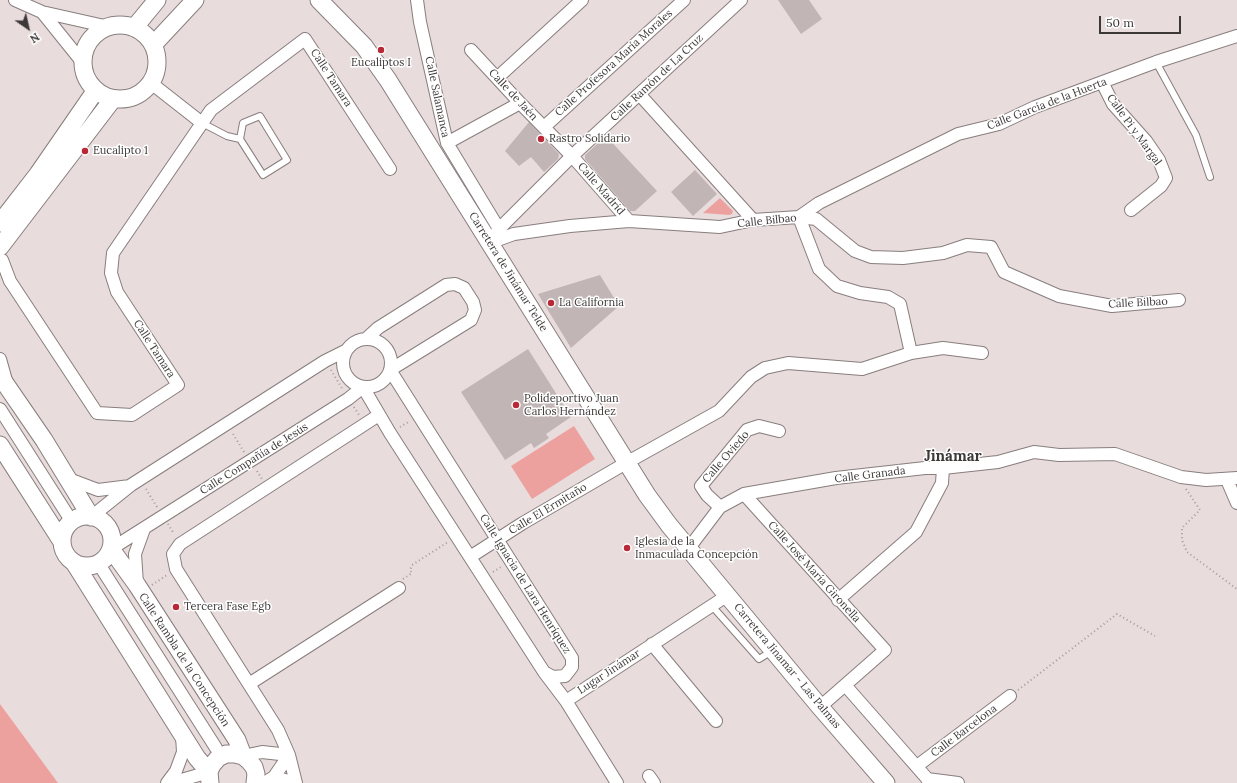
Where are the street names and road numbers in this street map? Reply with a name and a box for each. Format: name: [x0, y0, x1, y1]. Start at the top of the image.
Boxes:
street label: Calle Profesora María Morales: [553, 7, 675, 119]
street label: Calle Ramón de La Cruz: [608, 32, 706, 124]
street label: Calle Tamara: [307, 47, 355, 109]
street label: Calle Salamanca: [422, 55, 452, 139]
street label: Calle de Jaén: [486, 66, 540, 124]
street label: Calle García de la Huerta: [985, 75, 1109, 133]
street label: Calle Pi y Margal: [1104, 92, 1164, 168]
street label: Calle Madrid: [575, 160, 627, 218]
street label: Carretera de Jinámar Telde: [466, 210, 550, 334]
street label: Calle Bilbao: [737, 211, 797, 231]
street label: Calle Bilbao: [1108, 295, 1168, 311]
street label: Calle Tamara: [130, 318, 178, 380]
street label: Calle Compañía de Jesús: [198, 420, 310, 498]
street label: Calle Oviedo: [700, 428, 752, 486]
street label: Calle Granada: [834, 464, 906, 486]
street label: Calle El Ermitaño: [507, 481, 589, 537]
street label: Calle Ignacia de Lara Henríquez: [476, 512, 574, 656]
street label: Calle José María Gironella: [765, 519, 863, 625]
street label: Calle Rambla de la Concepción: [136, 591, 232, 729]
street label: Carretera Jinamar - Las Palmas: [731, 601, 843, 731]
street label: Lugar Jinámar: [575, 647, 643, 697]
street label: Calle Barcelona: [929, 702, 999, 760]

